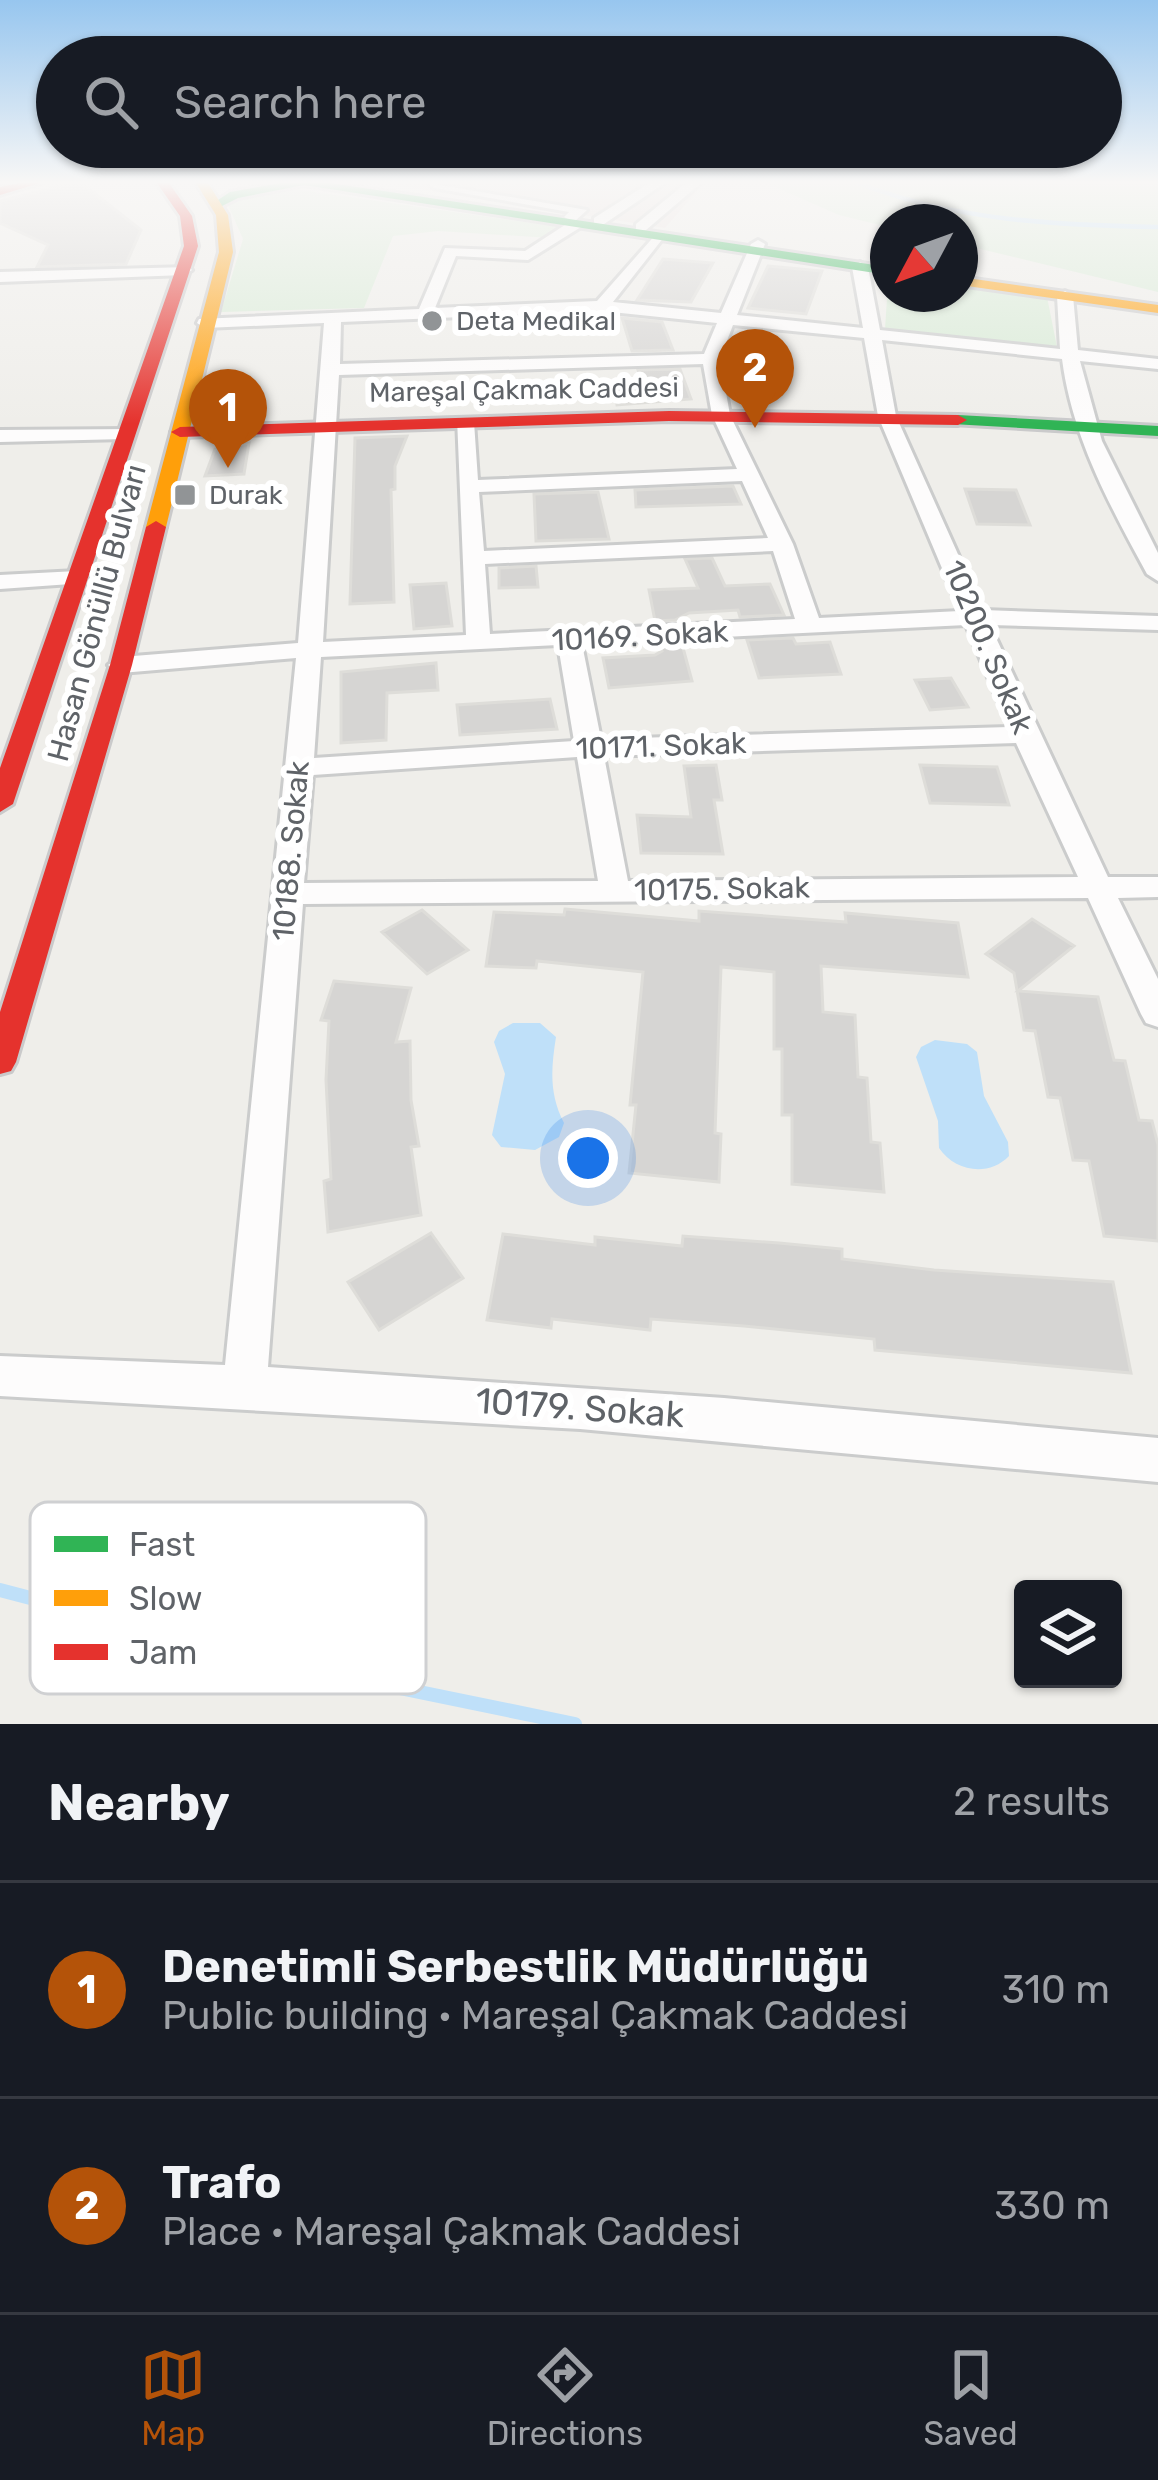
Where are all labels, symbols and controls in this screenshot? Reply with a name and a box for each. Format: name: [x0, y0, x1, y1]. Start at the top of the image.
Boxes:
search box: [36, 36, 1122, 168]
icon: search: [78, 69, 144, 135]
text: Search here: [174, 76, 426, 129]
north arrow: [870, 204, 978, 312]
place label: Deta Medikal: [456, 305, 616, 337]
marker: Deta Medikal: [419, 308, 445, 334]
pin: 2: [716, 329, 794, 428]
pin: 1: [189, 369, 267, 468]
street label: Mareşal Çakmak Caddesi: [369, 371, 679, 409]
street label: Hasan Gönüllü Bulvarı: [40, 461, 154, 765]
place label: Durak: [209, 479, 283, 511]
marker: Durak: [172, 482, 198, 508]
street label: 10200. Sokak: [935, 555, 1041, 740]
street label: 10169. Sokak: [551, 613, 730, 659]
street label: 10171. Sokak: [575, 725, 748, 767]
street label: 10188. Sokak: [265, 759, 317, 943]
street label: 10175. Sokak: [634, 869, 811, 909]
your location: [558, 1128, 618, 1188]
street label: 10179. Sokak: [474, 1379, 686, 1436]
legend: [30, 1502, 426, 1694]
text: Fast: [129, 1525, 195, 1564]
text: Slow: [129, 1579, 203, 1618]
map controls: [1014, 1580, 1122, 1688]
button: layers: [1014, 1580, 1122, 1688]
text: Jam: [129, 1633, 197, 1672]
text: Nearby: [48, 1772, 230, 1833]
text: 2 results: [953, 1779, 1110, 1825]
text: Denetimli Serbestlik Müdürlüğü: [162, 1940, 869, 1993]
text: 1: [77, 1967, 97, 2013]
text: 310 m: [1002, 1967, 1110, 2013]
text: Public building · Mareşal Çakmak Caddesi: [162, 1993, 908, 2039]
text: Trafo: [162, 2156, 282, 2209]
text: 2: [74, 2183, 100, 2229]
text: 330 m: [994, 2183, 1110, 2229]
text: Place · Mareşal Çakmak Caddesi: [162, 2209, 741, 2255]
tab: Map: [140, 2342, 206, 2453]
tab: Directions: [487, 2342, 643, 2453]
tab: Saved: [924, 2342, 1018, 2453]

